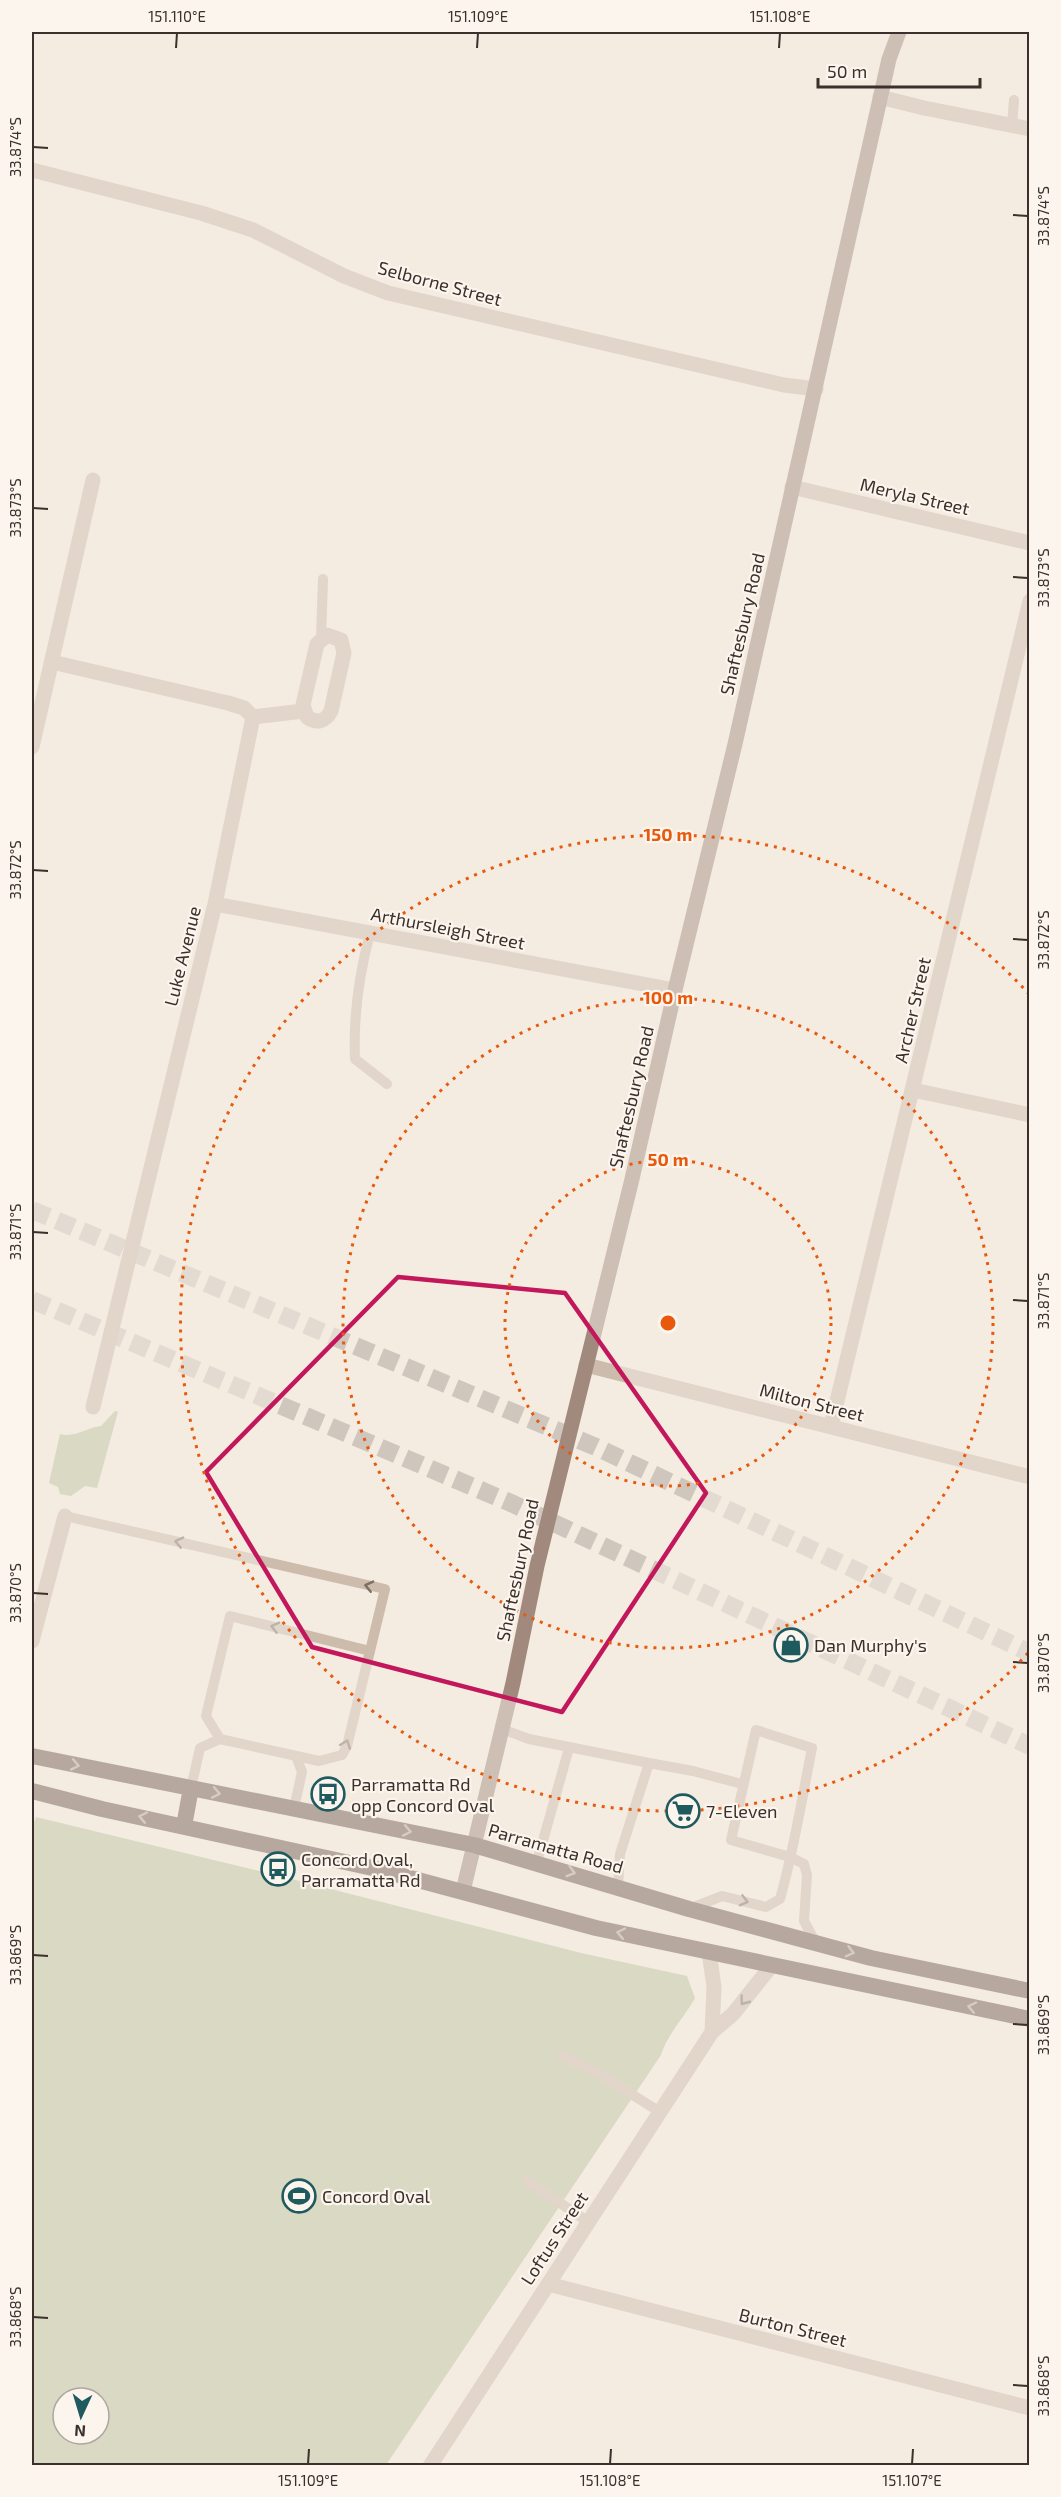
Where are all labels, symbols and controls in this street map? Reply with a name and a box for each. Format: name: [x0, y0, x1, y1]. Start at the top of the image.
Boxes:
text: 151.110°E: [148, 7, 206, 25]
text: 151.109°E: [448, 7, 508, 25]
text: 151.108°E: [750, 7, 810, 25]
scale bar: [818, 51, 980, 89]
text: 50 m: [827, 60, 867, 82]
text: 33.874°S: [6, 117, 24, 177]
text: 33.874°S: [1034, 186, 1052, 246]
street label: Selborne Street: [376, 256, 504, 310]
street label: Meryla Street: [858, 473, 972, 519]
text: 33.873°S: [6, 478, 24, 538]
text: 33.873°S: [1034, 548, 1052, 608]
street label: Shaftesbury Road: [715, 551, 769, 697]
text: 150 m: [644, 823, 692, 845]
text: 33.872°S: [6, 840, 24, 900]
street label: Arthursleigh Street: [369, 902, 527, 954]
street label: Luke Avenue: [159, 904, 205, 1008]
text: 33.872°S: [1034, 910, 1052, 970]
street label: Archer Street: [889, 955, 935, 1065]
text: 100 m: [643, 986, 693, 1008]
street label: Shaftesbury Road: [604, 1024, 658, 1170]
text: 50 m: [647, 1148, 689, 1170]
text: 33.871°S: [6, 1204, 24, 1260]
text: 33.871°S: [1034, 1273, 1052, 1329]
centre of rings: [658, 1313, 678, 1333]
street label: Milton Street: [757, 1378, 867, 1426]
street label: Shaftesbury Road: [491, 1497, 543, 1643]
one-way arrow: [174, 1537, 184, 1550]
text: 33.870°S: [6, 1563, 24, 1623]
one-way arrow: [364, 1580, 374, 1593]
one-way arrow: [270, 1622, 280, 1635]
shop icon: Dan Murphy's: [773, 1627, 809, 1663]
text: 33.870°S: [1034, 1633, 1052, 1693]
place label: Dan Murphy's: [814, 1634, 927, 1656]
one-way arrow: [338, 1739, 351, 1750]
one-way arrow: [69, 1758, 79, 1771]
place label: Parramatta Rd opp Concord Oval: [351, 1773, 495, 1816]
bus stop icon: Parramatta Rd opp Concord Oval: [310, 1776, 346, 1812]
one-way arrow: [211, 1786, 221, 1799]
supermarket icon: 7-Eleven: [665, 1793, 701, 1829]
place label: 7-Eleven: [706, 1800, 778, 1822]
one-way arrow: [138, 1811, 148, 1824]
street label: Parramatta Road: [486, 1818, 626, 1878]
one-way arrow: [402, 1824, 412, 1837]
place label: Concord Oval, Parramatta Rd: [301, 1848, 420, 1891]
bus stop icon: Concord Oval, Parramatta Rd: [260, 1851, 296, 1887]
one-way arrow: [565, 1865, 576, 1877]
one-way arrow: [739, 1894, 749, 1907]
text: 33.869°S: [6, 1925, 24, 1985]
one-way arrow: [616, 1927, 626, 1940]
one-way arrow: [844, 1945, 855, 1957]
one-way arrow: [740, 1994, 751, 2005]
text: 33.869°S: [1034, 1995, 1052, 2055]
one-way arrow: [968, 2001, 978, 2014]
sports icon: Concord Oval: [281, 2178, 317, 2214]
place label: Concord Oval: [322, 2185, 431, 2207]
street label: Loftus Street: [516, 2187, 592, 2289]
text: 33.868°S: [6, 2287, 24, 2347]
street label: Burton Street: [737, 2303, 849, 2351]
text: 33.868°S: [1034, 2356, 1052, 2416]
north arrow: [51, 2386, 111, 2446]
text: N: [73, 2422, 86, 2441]
text: 151.109°E: [278, 2471, 338, 2489]
text: 151.108°E: [580, 2471, 640, 2489]
text: 151.107°E: [882, 2471, 942, 2489]

